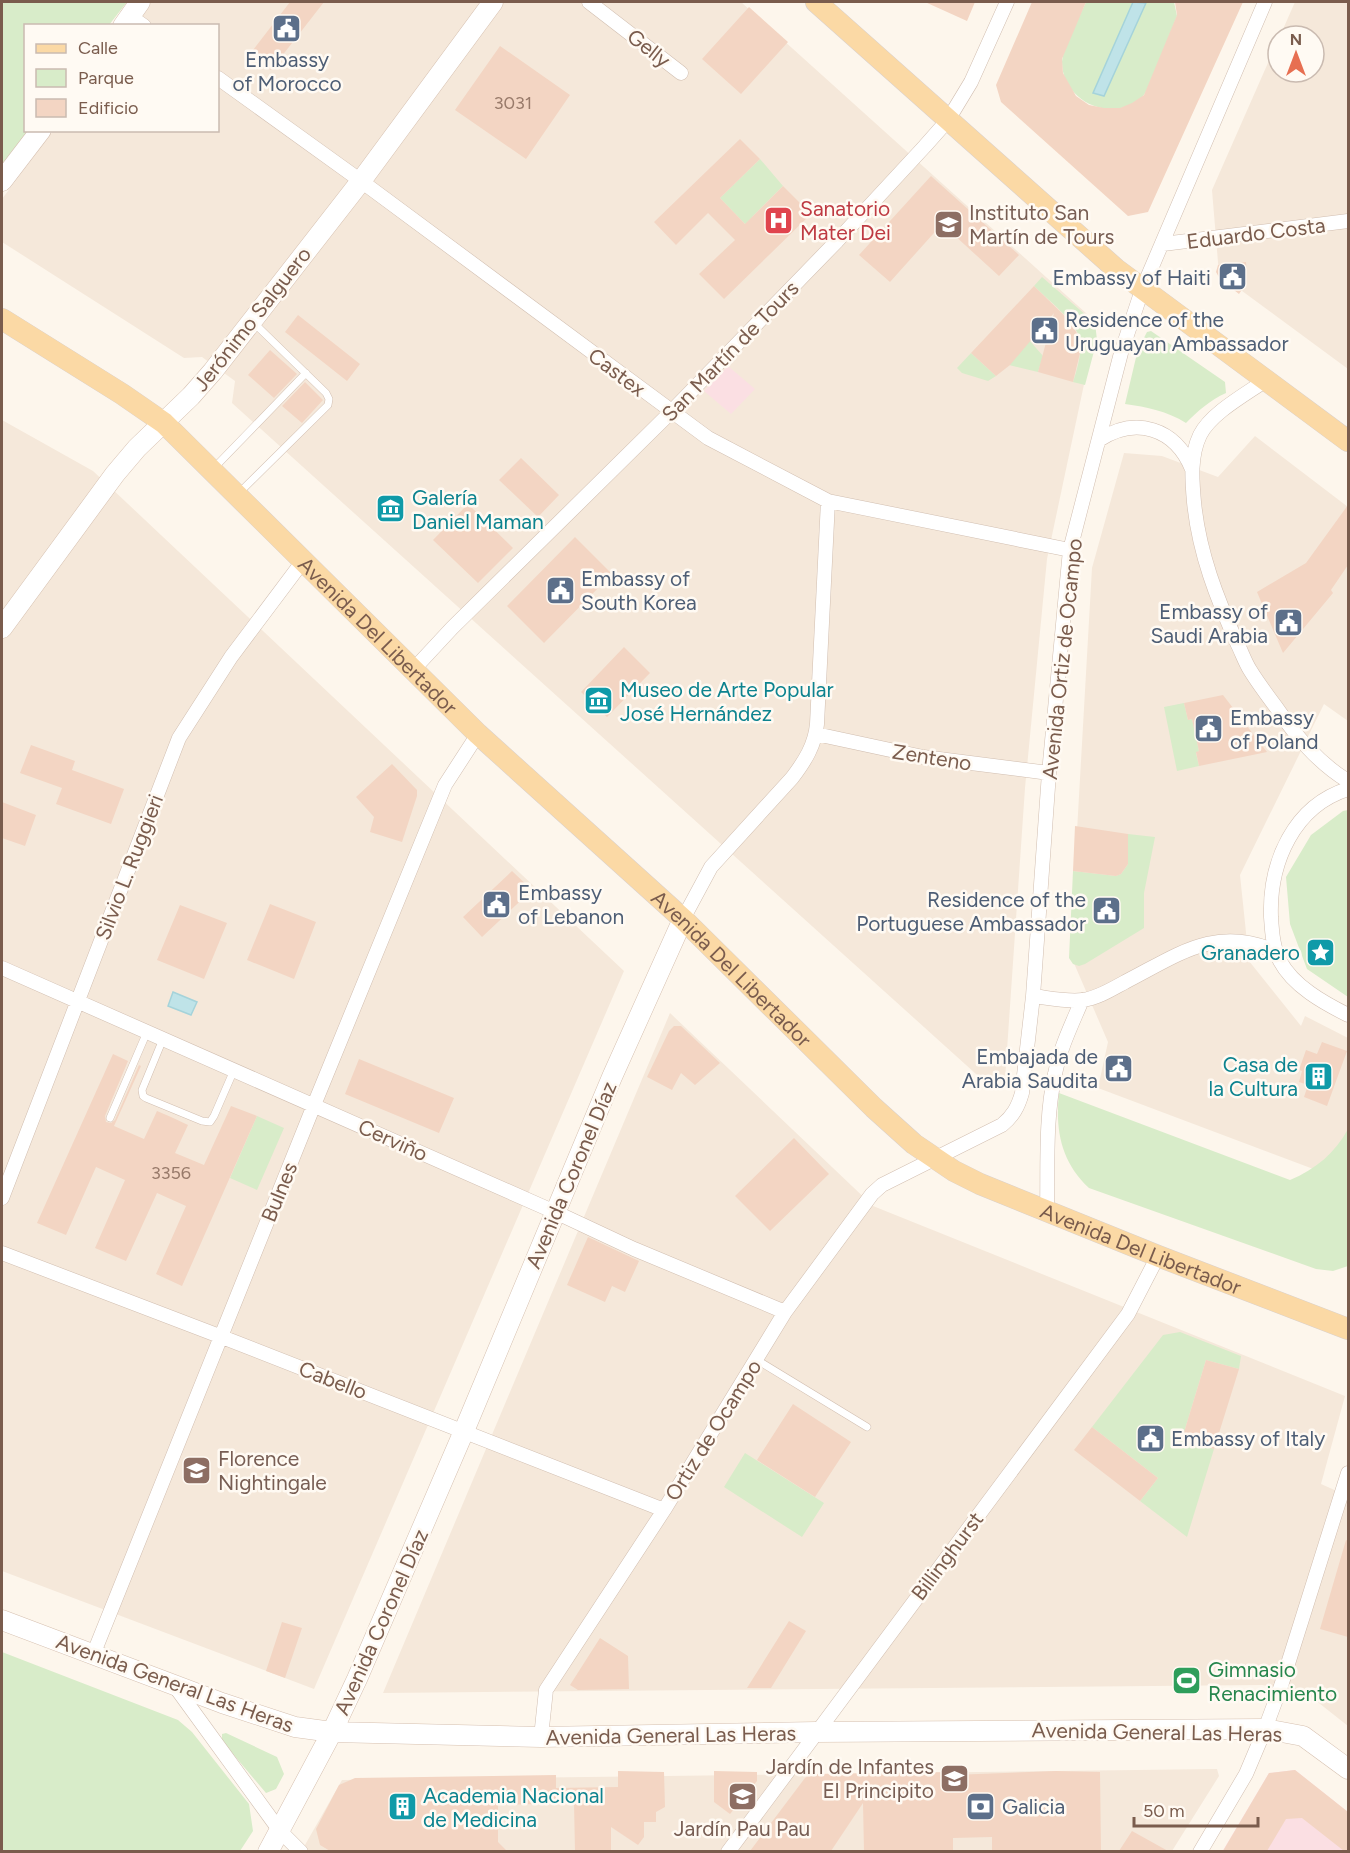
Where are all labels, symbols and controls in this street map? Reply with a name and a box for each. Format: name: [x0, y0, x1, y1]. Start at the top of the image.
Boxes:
public building icon: Embassy of Morocco: [271, 12, 303, 44]
street label: Gelly: [623, 23, 675, 73]
legend: [24, 24, 219, 132]
north arrow: [1266, 24, 1326, 84]
text: N: [1290, 30, 1302, 49]
text: Calle: [78, 37, 118, 59]
place label: Embassy of Morocco: [232, 47, 342, 96]
text: Parque: [78, 67, 134, 89]
house number: 3031: [494, 92, 532, 114]
text: Edificio: [78, 97, 139, 119]
place label: Sanatorio Mater Dei: [800, 196, 891, 245]
place label: Instituto San Martín de Tours: [969, 200, 1114, 249]
hospital icon: Sanatorio Mater Dei: [763, 204, 795, 236]
school or university icon: Instituto San Martín de Tours: [932, 208, 964, 240]
street label: Eduardo Costa: [1185, 212, 1327, 254]
street label: Jerónimo Salguero: [188, 242, 316, 396]
public building icon: Embassy of Haiti: [1216, 261, 1248, 293]
place label: Embassy of Haiti: [1053, 265, 1211, 290]
street label: San Martín de Tours: [656, 275, 804, 427]
place label: Residence of the Uruguayan Ambassador: [1065, 307, 1289, 356]
public building icon: Residence of the Uruguayan Ambassador: [1028, 315, 1060, 347]
street label: Castex: [584, 343, 650, 402]
place label: Galería Daniel Maman: [412, 485, 544, 534]
museum icon: Galería Daniel Maman: [375, 493, 407, 525]
street label: Avenida Ortiz de Ocampo: [1037, 537, 1087, 781]
street label: Avenida Del Libertador: [294, 551, 463, 719]
place label: Embassy of South Korea: [581, 566, 697, 615]
public building icon: Embassy of South Korea: [544, 574, 576, 606]
place label: Embassy of Saudi Arabia: [1150, 599, 1268, 648]
public building icon: Embassy of Saudi Arabia: [1273, 607, 1305, 639]
place label: Museo de Arte Popular José Hernández: [620, 677, 834, 726]
museum icon: Museo de Arte Popular José Hernández: [583, 685, 615, 717]
place label: Embassy of Poland: [1230, 705, 1319, 754]
public building icon: Embassy of Poland: [1193, 713, 1225, 745]
street label: Zenteno: [891, 738, 973, 776]
street label: Silvio L. Ruggieri: [90, 791, 168, 943]
place label: Embassy of Lebanon: [518, 880, 624, 929]
street label: Avenida Del Libertador: [647, 885, 817, 1052]
place label: Residence of the Portuguese Ambassador: [856, 887, 1086, 936]
public building icon: Embassy of Lebanon: [481, 888, 513, 920]
public building icon: Residence of the Portuguese Ambassador: [1091, 895, 1123, 927]
place icon: Granadero: [1305, 936, 1337, 968]
place label: Granadero: [1201, 940, 1300, 965]
place label: Embajada de Arabia Saudita: [962, 1044, 1098, 1093]
public building icon: Embajada de Arabia Saudita: [1103, 1052, 1135, 1084]
place label: Casa de la Cultura: [1209, 1052, 1298, 1101]
building icon: Casa de la Cultura: [1303, 1060, 1335, 1092]
street label: Avenida Coronel Díaz: [520, 1078, 622, 1272]
street label: Cerviño: [354, 1114, 432, 1166]
street label: Bulnes: [256, 1159, 302, 1225]
house number: 3356: [151, 1162, 191, 1184]
street label: Avenida Del Libertador: [1037, 1197, 1245, 1299]
street label: Ortiz de Ocampo: [660, 1355, 766, 1505]
street label: Cabello: [295, 1356, 371, 1404]
public building icon: Embassy of Italy: [1134, 1422, 1166, 1454]
place label: Embassy of Italy: [1171, 1426, 1325, 1451]
place label: Florence Nightingale: [218, 1446, 327, 1495]
school or university icon: Florence Nightingale: [181, 1454, 213, 1486]
street label: Billinghurst: [906, 1507, 988, 1605]
street label: Avenida Coronel Díaz: [329, 1525, 433, 1719]
street label: Avenida General Las Heras: [53, 1628, 297, 1738]
place label: Gimnasio Renacimiento: [1208, 1657, 1337, 1706]
sports icon: Gimnasio Renacimiento: [1171, 1665, 1203, 1697]
street label: Avenida General Las Heras: [1032, 1717, 1282, 1747]
street label: Avenida General Las Heras: [546, 1720, 796, 1750]
place label: Jardín de Infantes El Principito: [766, 1754, 934, 1803]
school or university icon: Jardín de Infantes El Principito: [939, 1762, 971, 1794]
school or university icon: Jardín Pau Pau: [726, 1781, 758, 1813]
place label: Academia Nacional de Medicina: [423, 1783, 604, 1832]
bank icon: Galicia: [965, 1790, 997, 1822]
scale bar: [1134, 1790, 1258, 1828]
building icon: Academia Nacional de Medicina: [386, 1791, 418, 1823]
place label: Galicia: [1002, 1794, 1065, 1819]
text: 50 m: [1143, 1800, 1185, 1822]
place label: Jardín Pau Pau: [674, 1816, 810, 1841]

